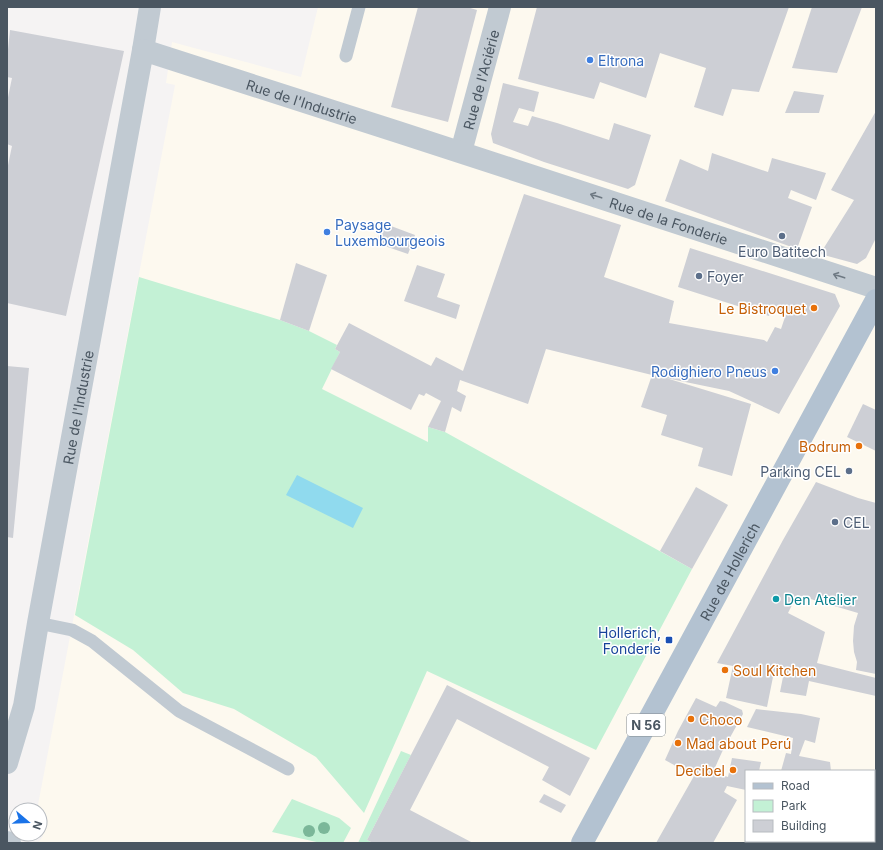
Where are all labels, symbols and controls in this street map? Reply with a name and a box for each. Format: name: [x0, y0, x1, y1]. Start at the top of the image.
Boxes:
street label: Rue de l'Aciérie: [459, 28, 502, 131]
place label: Eltrona: [598, 52, 644, 69]
marker: Eltrona: [585, 55, 595, 65]
street label: Rue de l'Industrie: [244, 75, 359, 127]
one-way arrow: [589, 192, 602, 199]
street label: Rue de la Fonderie: [608, 193, 730, 248]
place label: Paysage Luxembourgeois: [335, 216, 445, 249]
marker: Paysage Luxembourgeois: [322, 227, 332, 237]
marker: Euro Batitech: [777, 231, 787, 241]
place label: Euro Batitech: [738, 243, 826, 260]
place label: Foyer: [707, 268, 744, 285]
marker: Foyer: [694, 271, 704, 281]
one-way arrow: [833, 272, 846, 279]
place label: Le Bistroquet: [718, 300, 806, 317]
marker: Le Bistroquet: [809, 303, 819, 313]
street label: Rue de l'Industrie: [59, 349, 96, 466]
place label: Rodighiero Pneus: [651, 363, 767, 380]
marker: Rodighiero Pneus: [770, 366, 780, 376]
place label: Bodrum: [799, 438, 851, 455]
marker: Bodrum: [854, 441, 864, 451]
place label: Parking CEL: [760, 463, 841, 480]
marker: Parking CEL: [844, 466, 854, 476]
place label: CEL: [843, 514, 870, 531]
marker: CEL: [830, 517, 840, 527]
street label: Rue de Hollerich: [696, 519, 763, 623]
place label: Den Atelier: [784, 591, 857, 608]
marker: Den Atelier: [771, 594, 781, 604]
place label: Hollerich, Fonderie: [598, 624, 661, 657]
marker: Hollerich, Fonderie: [664, 635, 674, 645]
place label: Soul Kitchen: [733, 662, 816, 679]
marker: Soul Kitchen: [720, 665, 730, 675]
place label: Choco: [699, 711, 742, 728]
road number: N 56: [627, 714, 665, 736]
marker: Choco: [686, 714, 696, 724]
place label: Mad about Perú: [686, 735, 791, 752]
marker: Mad about Perú: [673, 738, 683, 748]
place label: Decibel: [675, 762, 725, 779]
marker: Decibel: [728, 765, 738, 775]
legend: [745, 770, 875, 842]
text: Road: [781, 778, 810, 793]
text: Park: [781, 798, 807, 813]
north arrow: [8, 802, 48, 842]
text: Building: [781, 818, 826, 833]
text: N: [29, 819, 45, 832]

